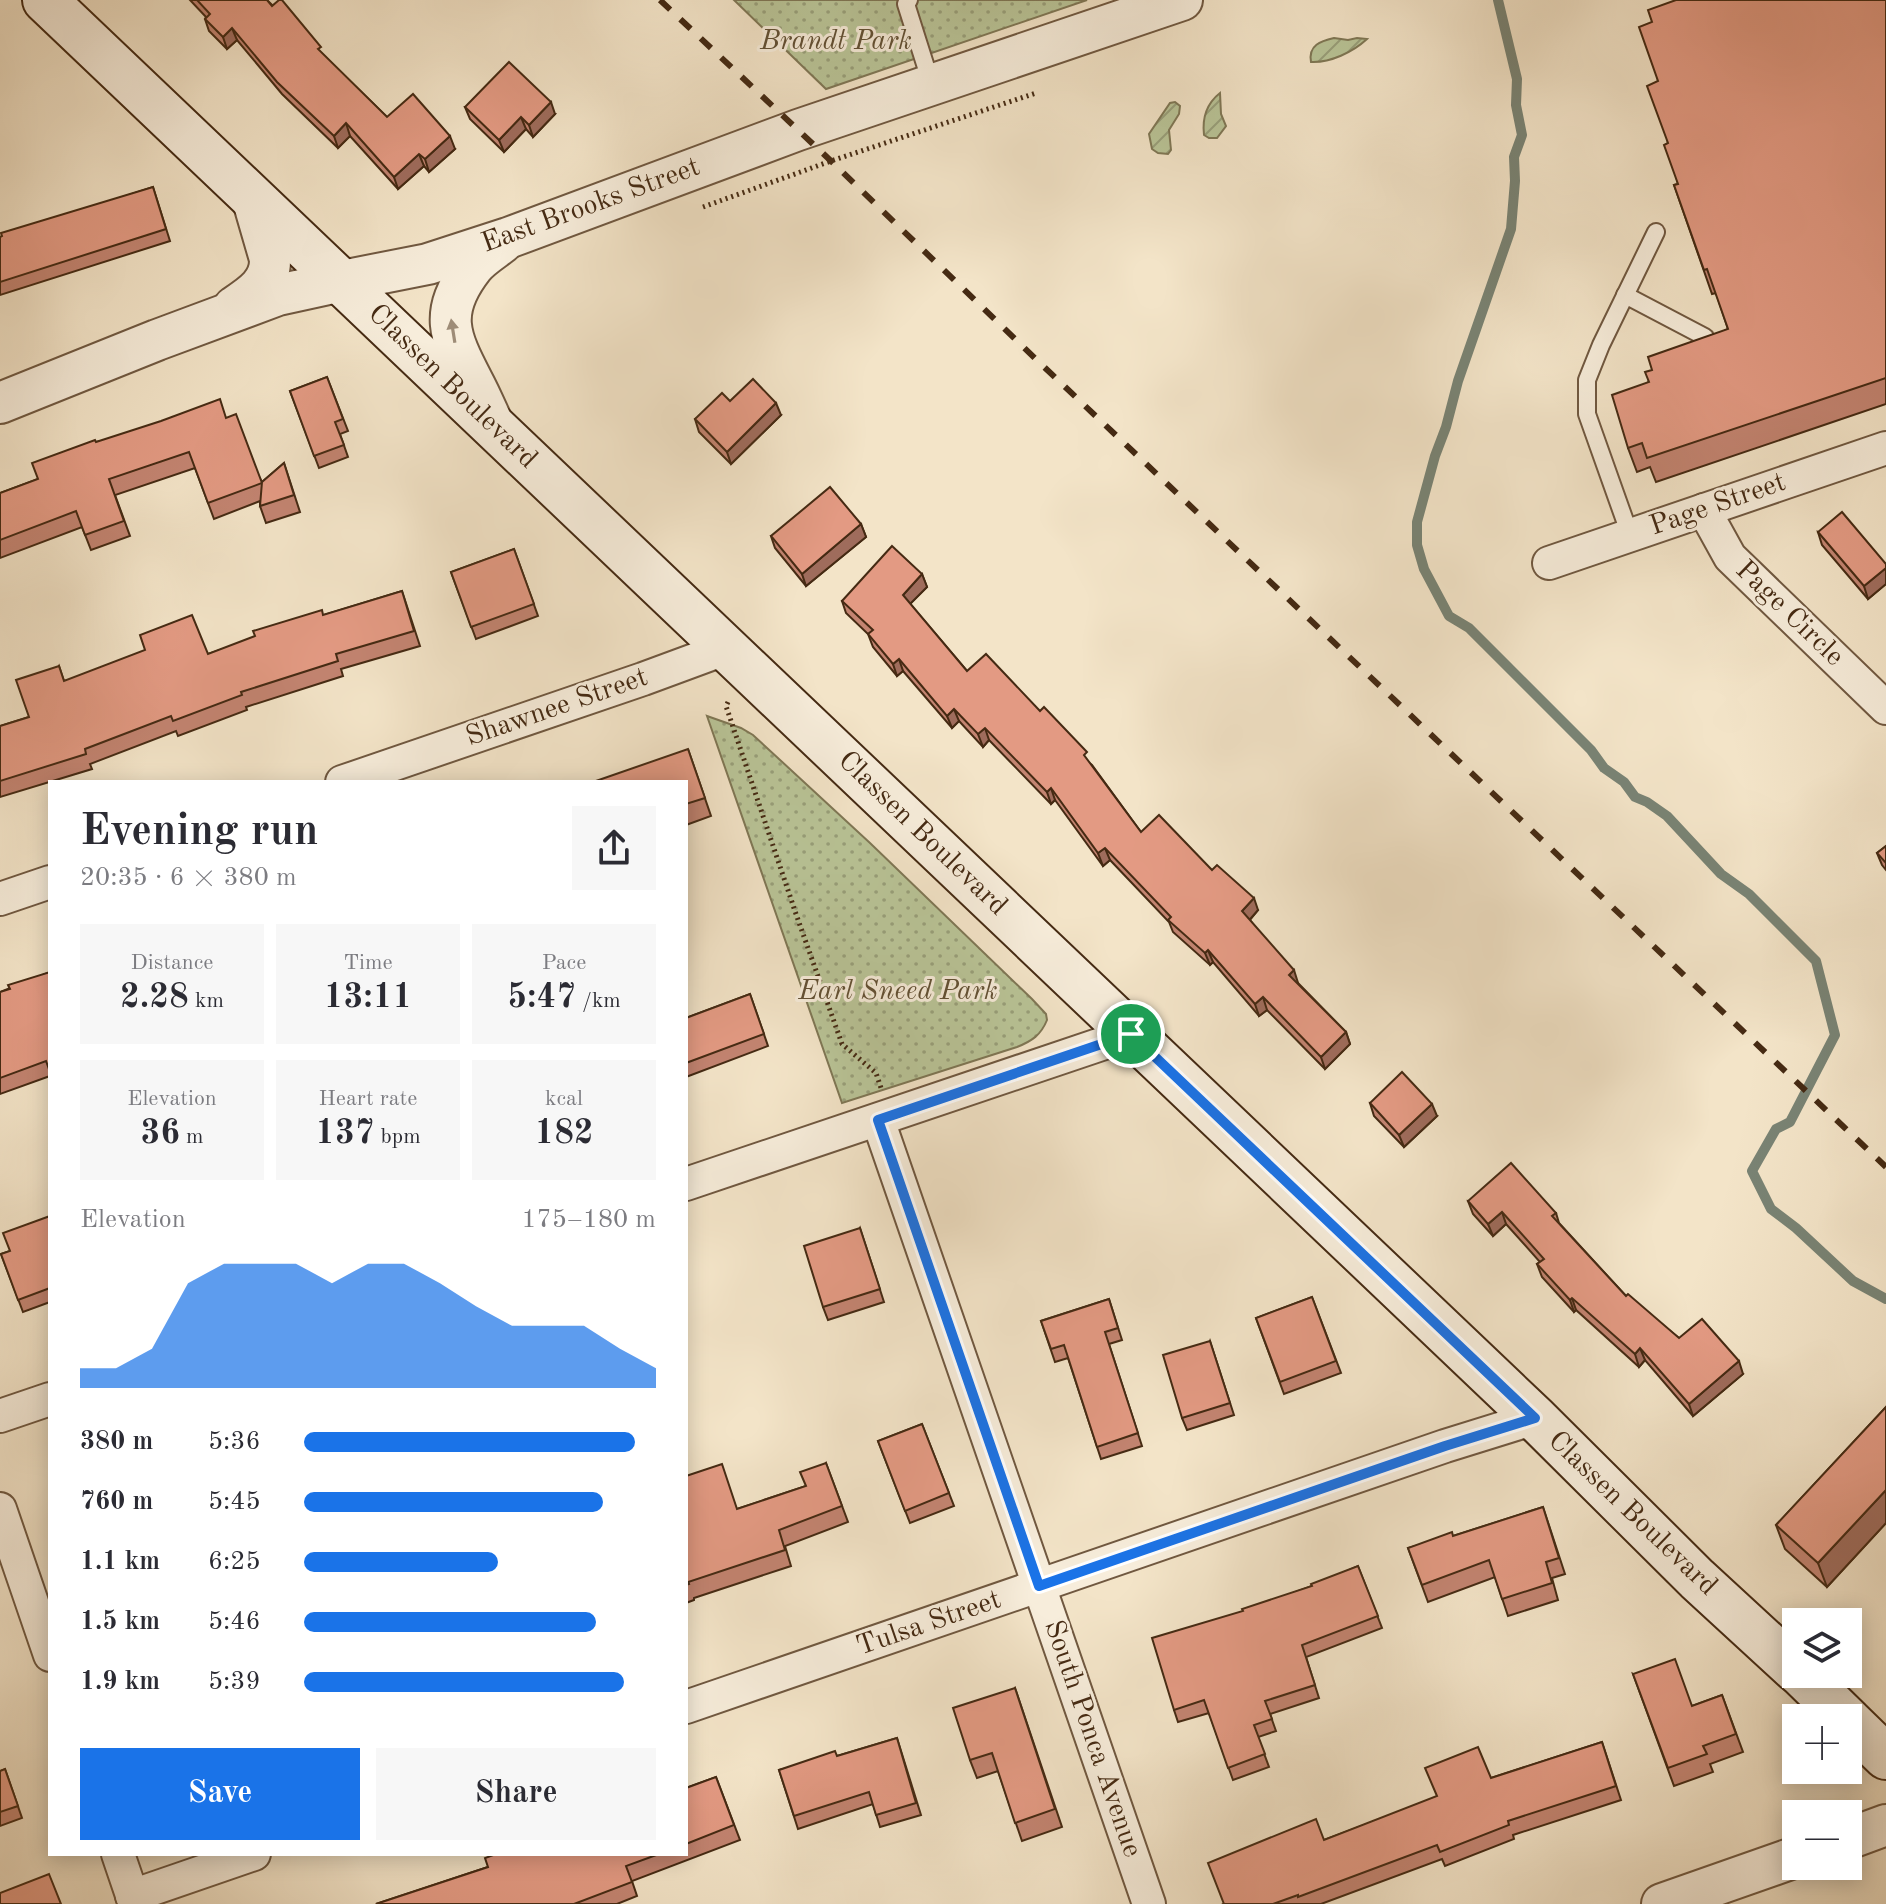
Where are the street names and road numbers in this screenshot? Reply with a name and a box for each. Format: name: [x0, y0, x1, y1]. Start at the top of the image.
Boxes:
street label: East Brooks Street: [478, 153, 704, 259]
street label: Classen Boulevard: [362, 300, 542, 474]
street label: Page Street: [1646, 469, 1790, 541]
street label: Page Circle: [1730, 556, 1848, 672]
street label: Shawnee Street: [462, 664, 652, 752]
street label: Classen Boulevard: [832, 747, 1012, 921]
street label: Classen Boulevard: [1542, 1427, 1722, 1601]
street label: Tulsa Street: [853, 1586, 1005, 1662]
street label: South Ponca Avenue: [1038, 1617, 1146, 1861]

